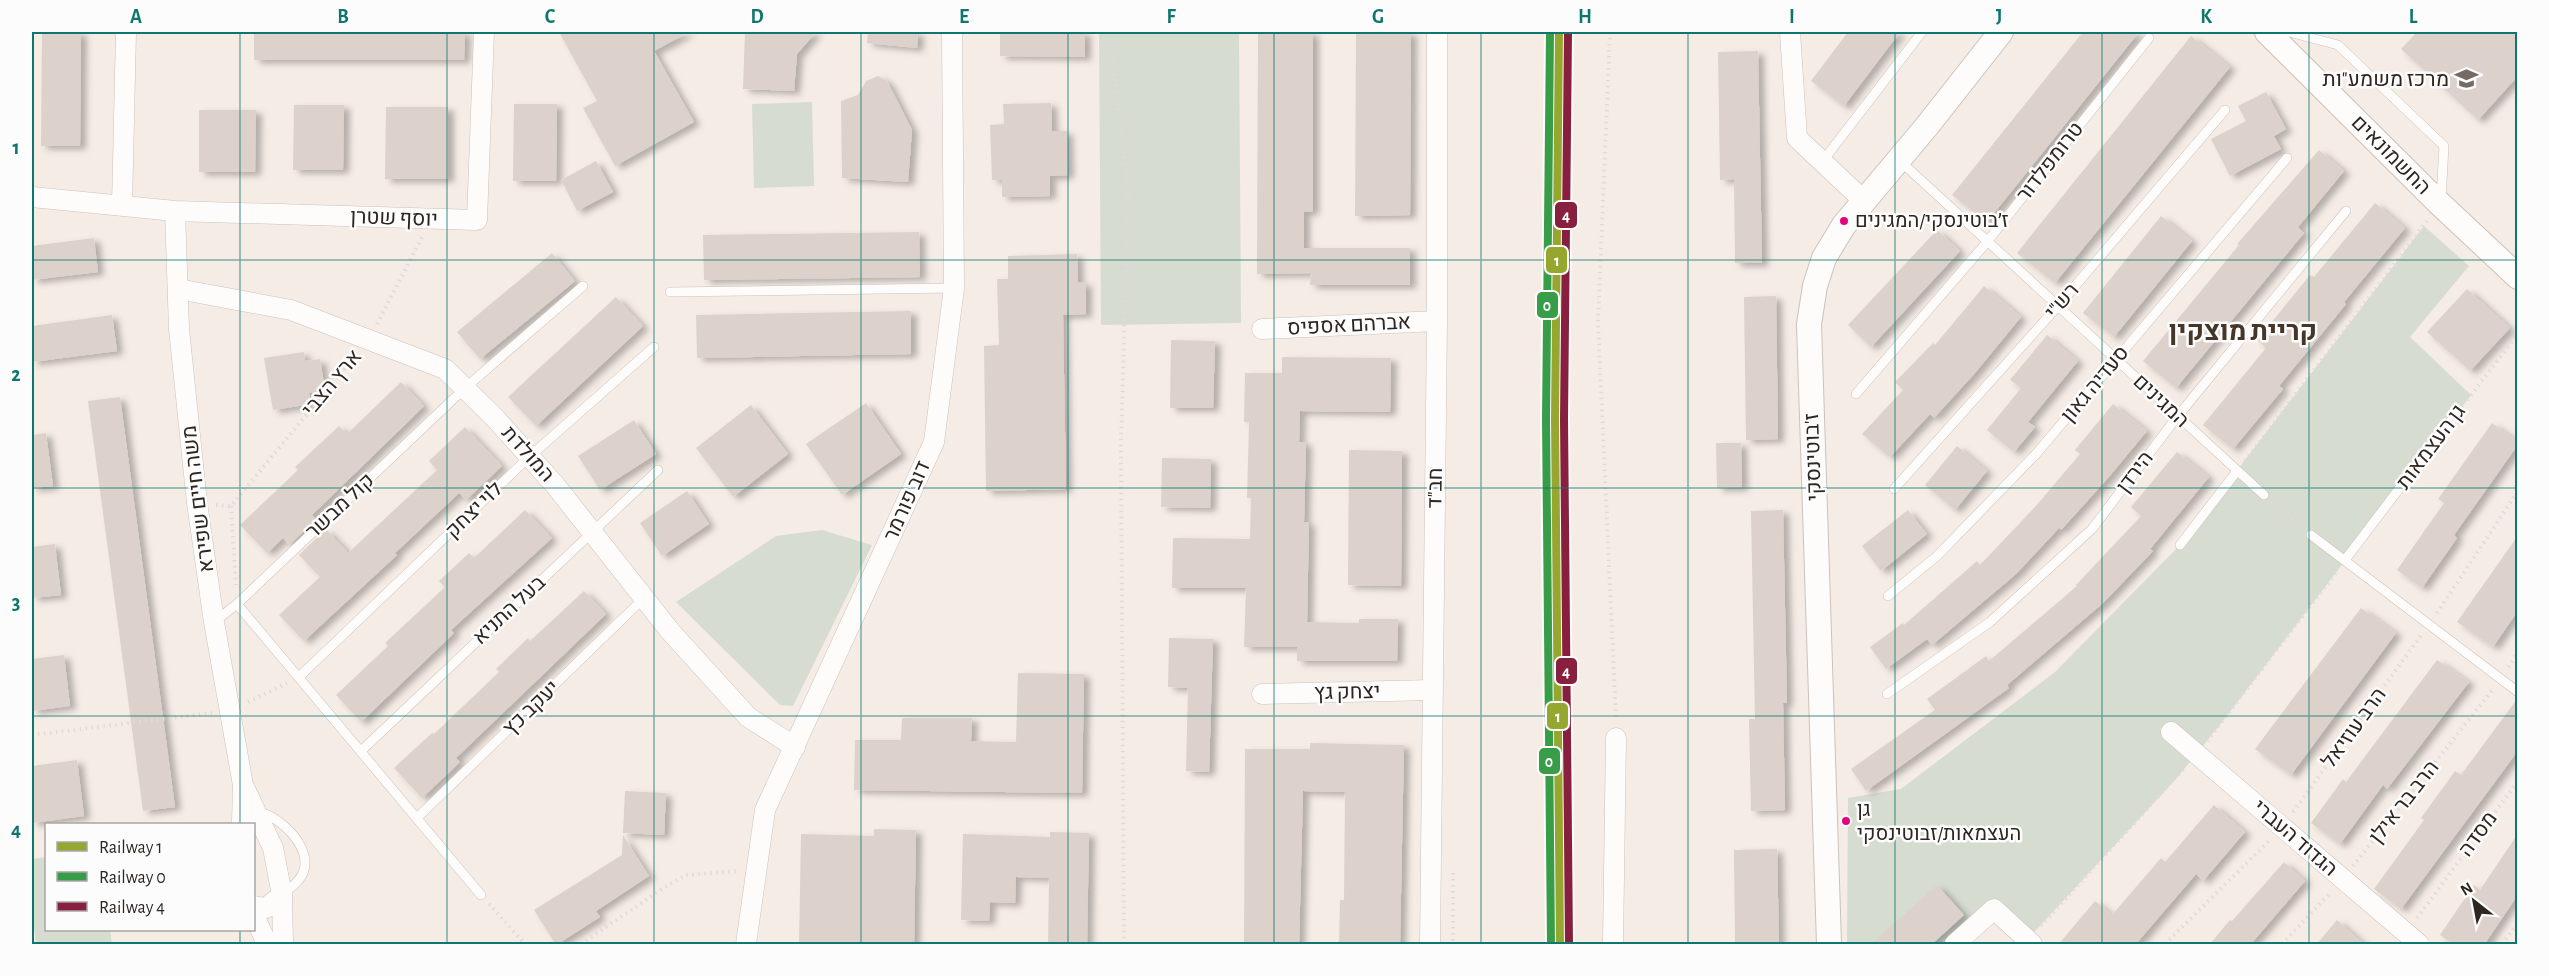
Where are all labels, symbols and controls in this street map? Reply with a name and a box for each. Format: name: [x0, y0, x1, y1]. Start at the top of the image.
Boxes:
text: A: [130, 7, 142, 27]
text: B: [337, 7, 349, 27]
text: C: [545, 7, 556, 27]
text: D: [750, 7, 764, 27]
text: E: [959, 7, 969, 27]
text: F: [1166, 7, 1176, 27]
text: G: [1372, 7, 1384, 27]
text: H: [1578, 7, 1592, 27]
text: I: [1789, 7, 1795, 27]
text: J: [1996, 7, 2002, 27]
text: K: [2200, 7, 2212, 27]
text: L: [2409, 7, 2418, 27]
school or university icon: מרכז משמע"ות: [2454, 66, 2480, 92]
place label: מרכז משמע"ות: [2323, 69, 2449, 90]
street label: החשמונאים: [2347, 111, 2435, 199]
street label: טרומפלדור: [2013, 118, 2087, 206]
text: 1: [12, 138, 20, 158]
line badge: 4: [1554, 201, 1578, 229]
street label: יוסף שטרן: [350, 206, 438, 230]
text: 4: [1562, 208, 1570, 224]
place label: ז׳בוטינסקי/המגינים: [1855, 211, 2009, 231]
marker: ז׳בוטינסקי/המגינים: [1838, 215, 1850, 227]
line badge: 1: [1545, 246, 1568, 274]
text: 1: [1554, 253, 1560, 269]
street label: רש"י: [2041, 279, 2083, 323]
line badge: 0: [1536, 291, 1559, 319]
text: 0: [1543, 298, 1551, 314]
street label: אברהם אספיס: [1287, 311, 1411, 339]
district label: קריית מוצקין: [2169, 318, 2317, 345]
street label: סעדיה גאון: [2057, 342, 2133, 426]
street label: ארץ הצבי: [298, 346, 366, 420]
text: 2: [11, 365, 21, 385]
street label: המגינים: [2129, 370, 2193, 432]
street label: גן העצמאות: [2393, 401, 2469, 493]
street label: ז'בוטינסקי: [1801, 413, 1825, 501]
street label: המולדת: [498, 422, 558, 486]
street label: משה חיים שפירא: [179, 424, 217, 574]
street label: הירדן: [2113, 447, 2157, 497]
street label: דוב פורמר: [880, 458, 934, 544]
street label: חב"ד: [1424, 467, 1446, 509]
street label: קול מבשר: [302, 469, 378, 543]
street label: לוי יצחק: [441, 478, 507, 542]
street label: בעל התניא: [469, 572, 549, 648]
text: 3: [12, 593, 20, 613]
line badge: 4: [1555, 657, 1578, 685]
text: 4: [1562, 664, 1570, 680]
street label: יעקב כץ: [499, 677, 563, 739]
street label: יצחק גץ: [1314, 681, 1380, 703]
street label: הרב עוזיאל: [2318, 684, 2390, 772]
line badge: 1: [1546, 702, 1569, 730]
text: 1: [1555, 709, 1561, 725]
line badge: 0: [1538, 747, 1561, 775]
text: 0: [1545, 754, 1553, 770]
street label: הרב בר אילן: [2365, 757, 2443, 847]
street label: הגדוד העברי: [2249, 796, 2341, 880]
place label: גן העצמאות/זבוטינסקי: [1857, 800, 2021, 844]
street label: מסדה: [2455, 808, 2501, 860]
marker: גן העצמאות/זבוטינסקי: [1840, 815, 1852, 827]
text: 4: [11, 820, 21, 840]
legend: [45, 823, 255, 931]
text: Railway 1: [99, 839, 163, 857]
text: Railway 0: [99, 869, 166, 887]
north arrow: [2444, 871, 2504, 931]
text: N: [2458, 879, 2476, 899]
text: Railway 4: [99, 899, 165, 917]

